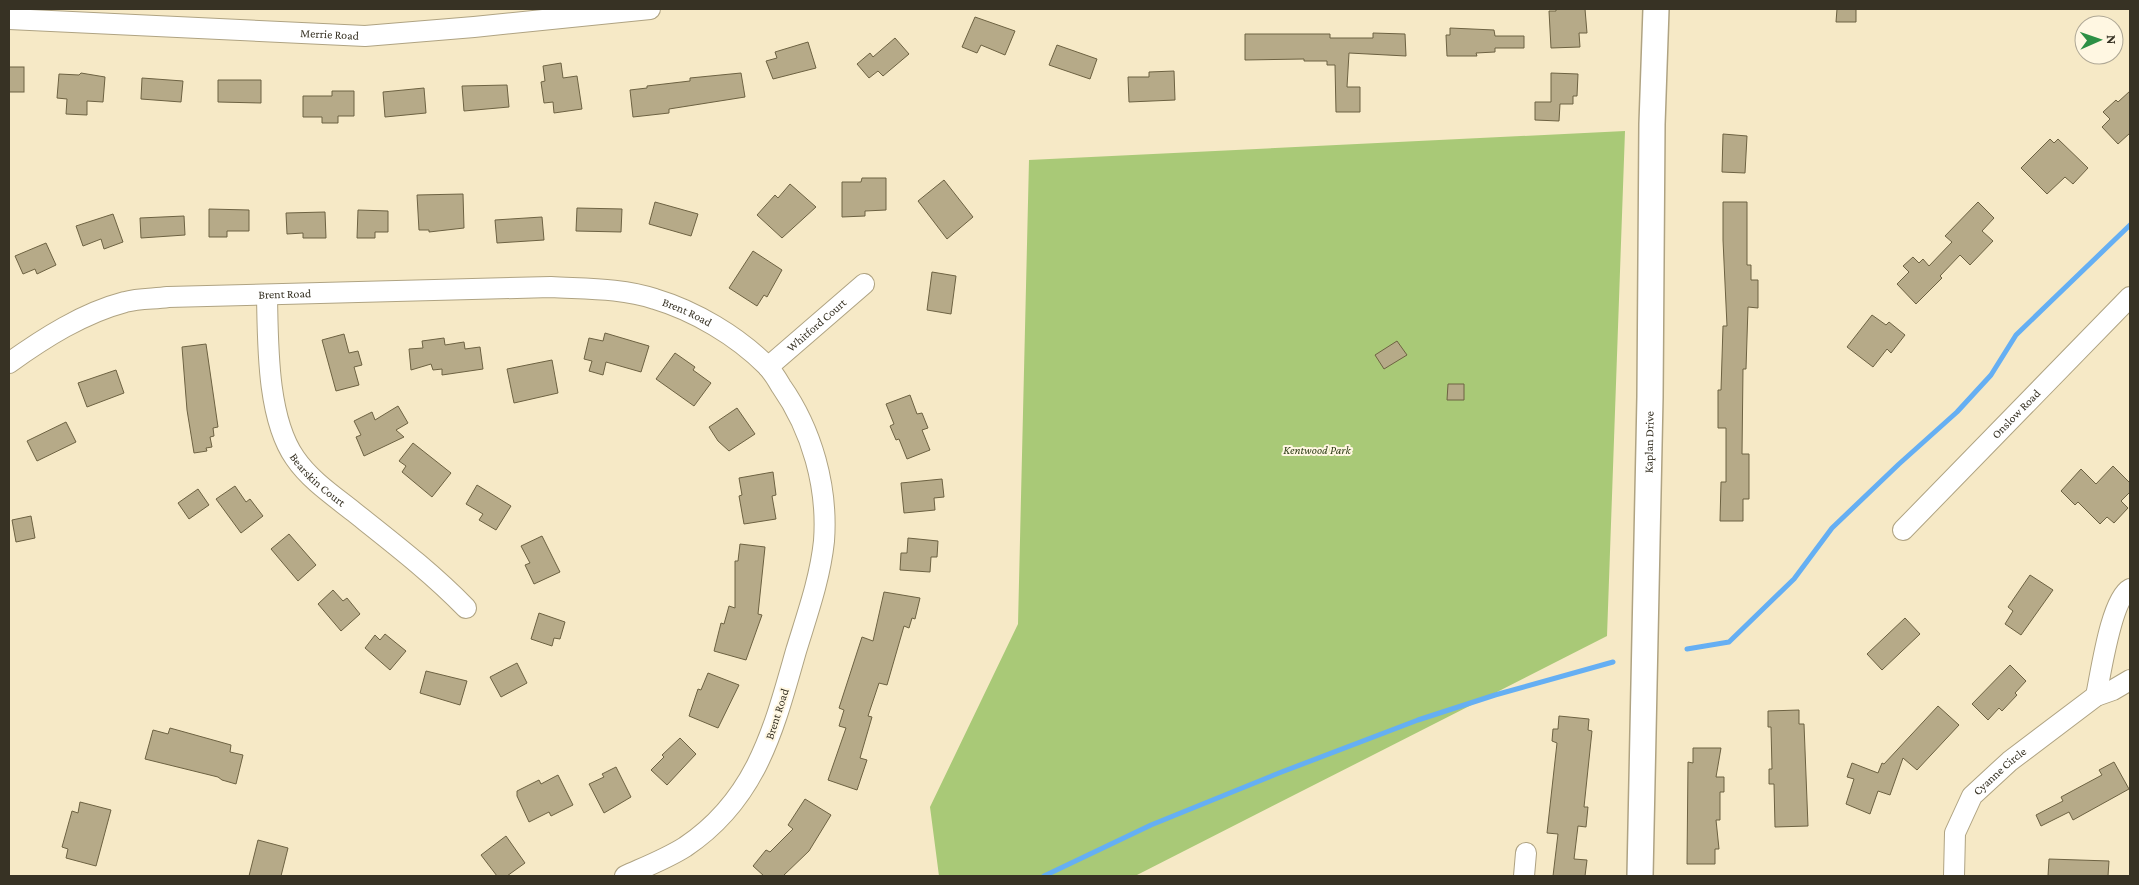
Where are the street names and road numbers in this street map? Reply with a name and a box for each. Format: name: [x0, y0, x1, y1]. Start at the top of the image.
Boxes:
street label: Merrie Road: [300, 26, 360, 43]
street label: Brent Road: [258, 286, 312, 302]
street label: Brent Road: [660, 295, 715, 330]
street label: Whitford Court: [784, 295, 850, 355]
street label: Onslow Road: [1989, 386, 2044, 442]
street label: Kaplan Drive: [1641, 411, 1657, 473]
street label: Bearskin Court: [287, 451, 349, 510]
street label: Brent Road: [762, 686, 792, 741]
street label: Cyanne Circle: [1970, 744, 2029, 798]

